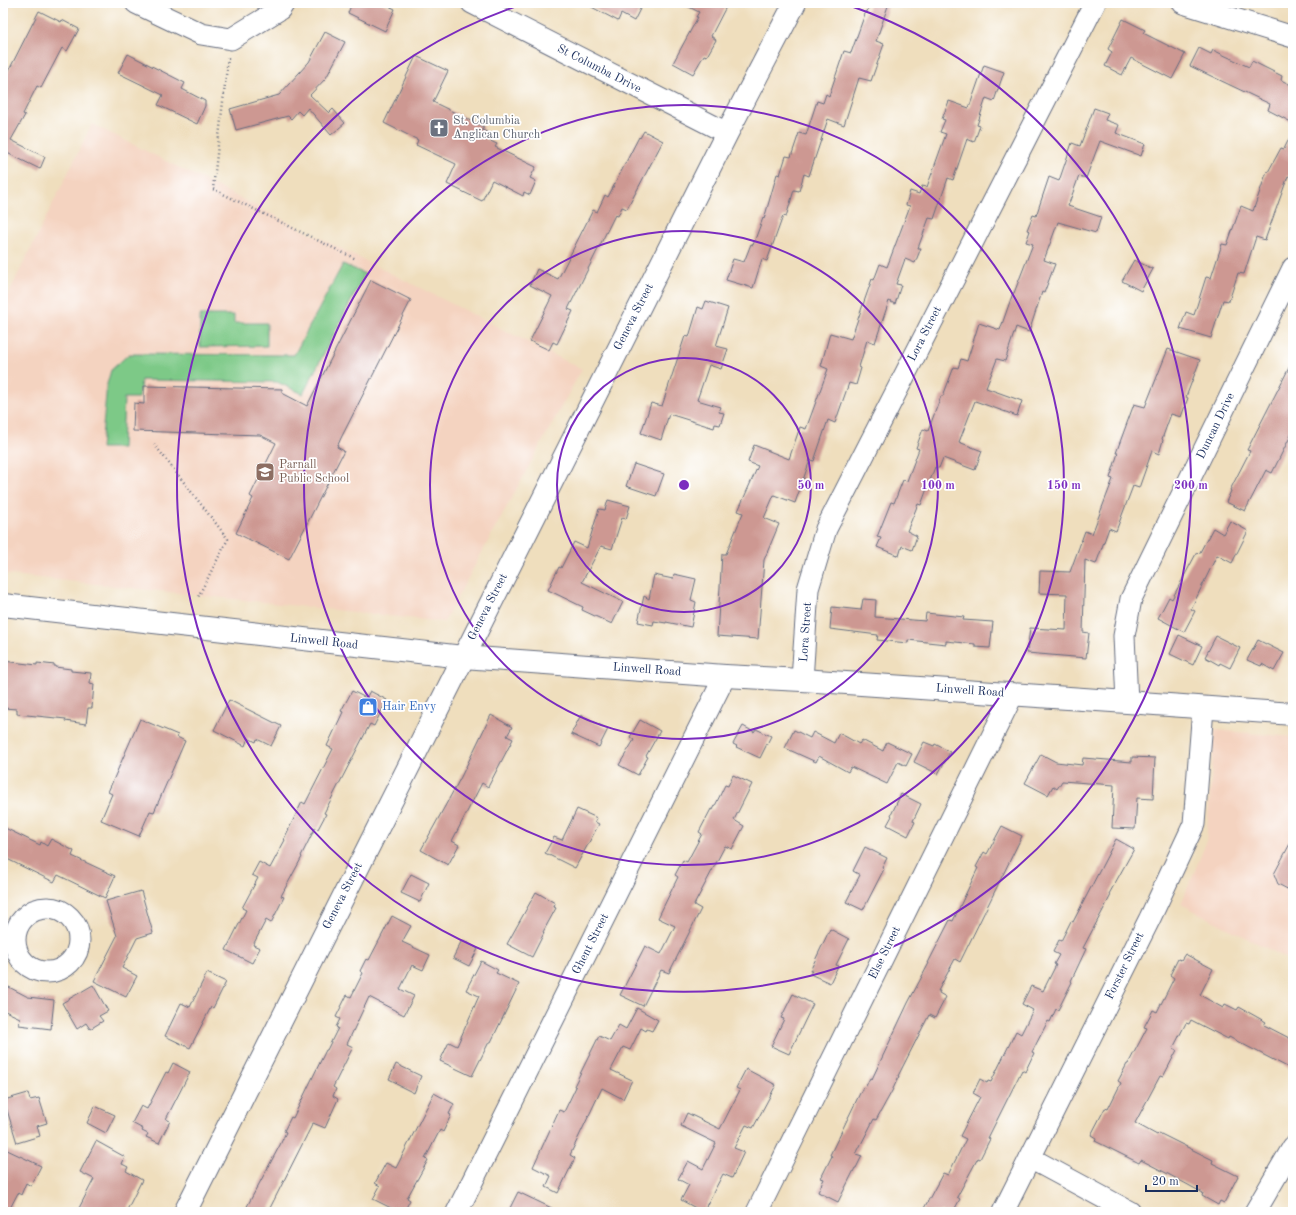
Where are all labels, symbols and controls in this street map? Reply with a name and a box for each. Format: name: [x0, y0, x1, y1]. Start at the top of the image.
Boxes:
street label: St Columba Drive: [555, 43, 643, 96]
place label: St. Columbia Anglican Church: [453, 115, 541, 141]
church icon: St. Columbia Anglican Church: [428, 117, 450, 139]
street label: Geneva Street: [612, 282, 656, 352]
street label: Lora Street: [906, 305, 944, 363]
street label: Duncan Drive: [1195, 391, 1237, 461]
place label: Parnall Public School: [279, 459, 349, 485]
school or university icon: Parnall Public School: [254, 461, 276, 483]
centre of rings: [677, 478, 691, 492]
text: 50 m: [798, 479, 825, 492]
text: 150 m: [1047, 479, 1081, 492]
text: 100 m: [921, 480, 955, 492]
text: 200 m: [1174, 480, 1208, 492]
street label: Geneva Street: [466, 572, 510, 642]
street label: Lora Street: [798, 602, 814, 662]
street label: Linwell Road: [289, 632, 359, 652]
street label: Linwell Road: [612, 662, 682, 678]
street label: Linwell Road: [935, 683, 1005, 699]
shop icon: Hair Envy: [357, 696, 379, 718]
place label: Hair Envy: [382, 701, 437, 713]
street label: Geneva Street: [321, 861, 365, 931]
street label: Ghent Street: [571, 912, 611, 976]
street label: Else Street: [867, 925, 903, 981]
street label: Forster Street: [1104, 931, 1146, 1001]
scale bar: [1146, 1167, 1197, 1193]
text: 20 m: [1152, 1176, 1179, 1188]

